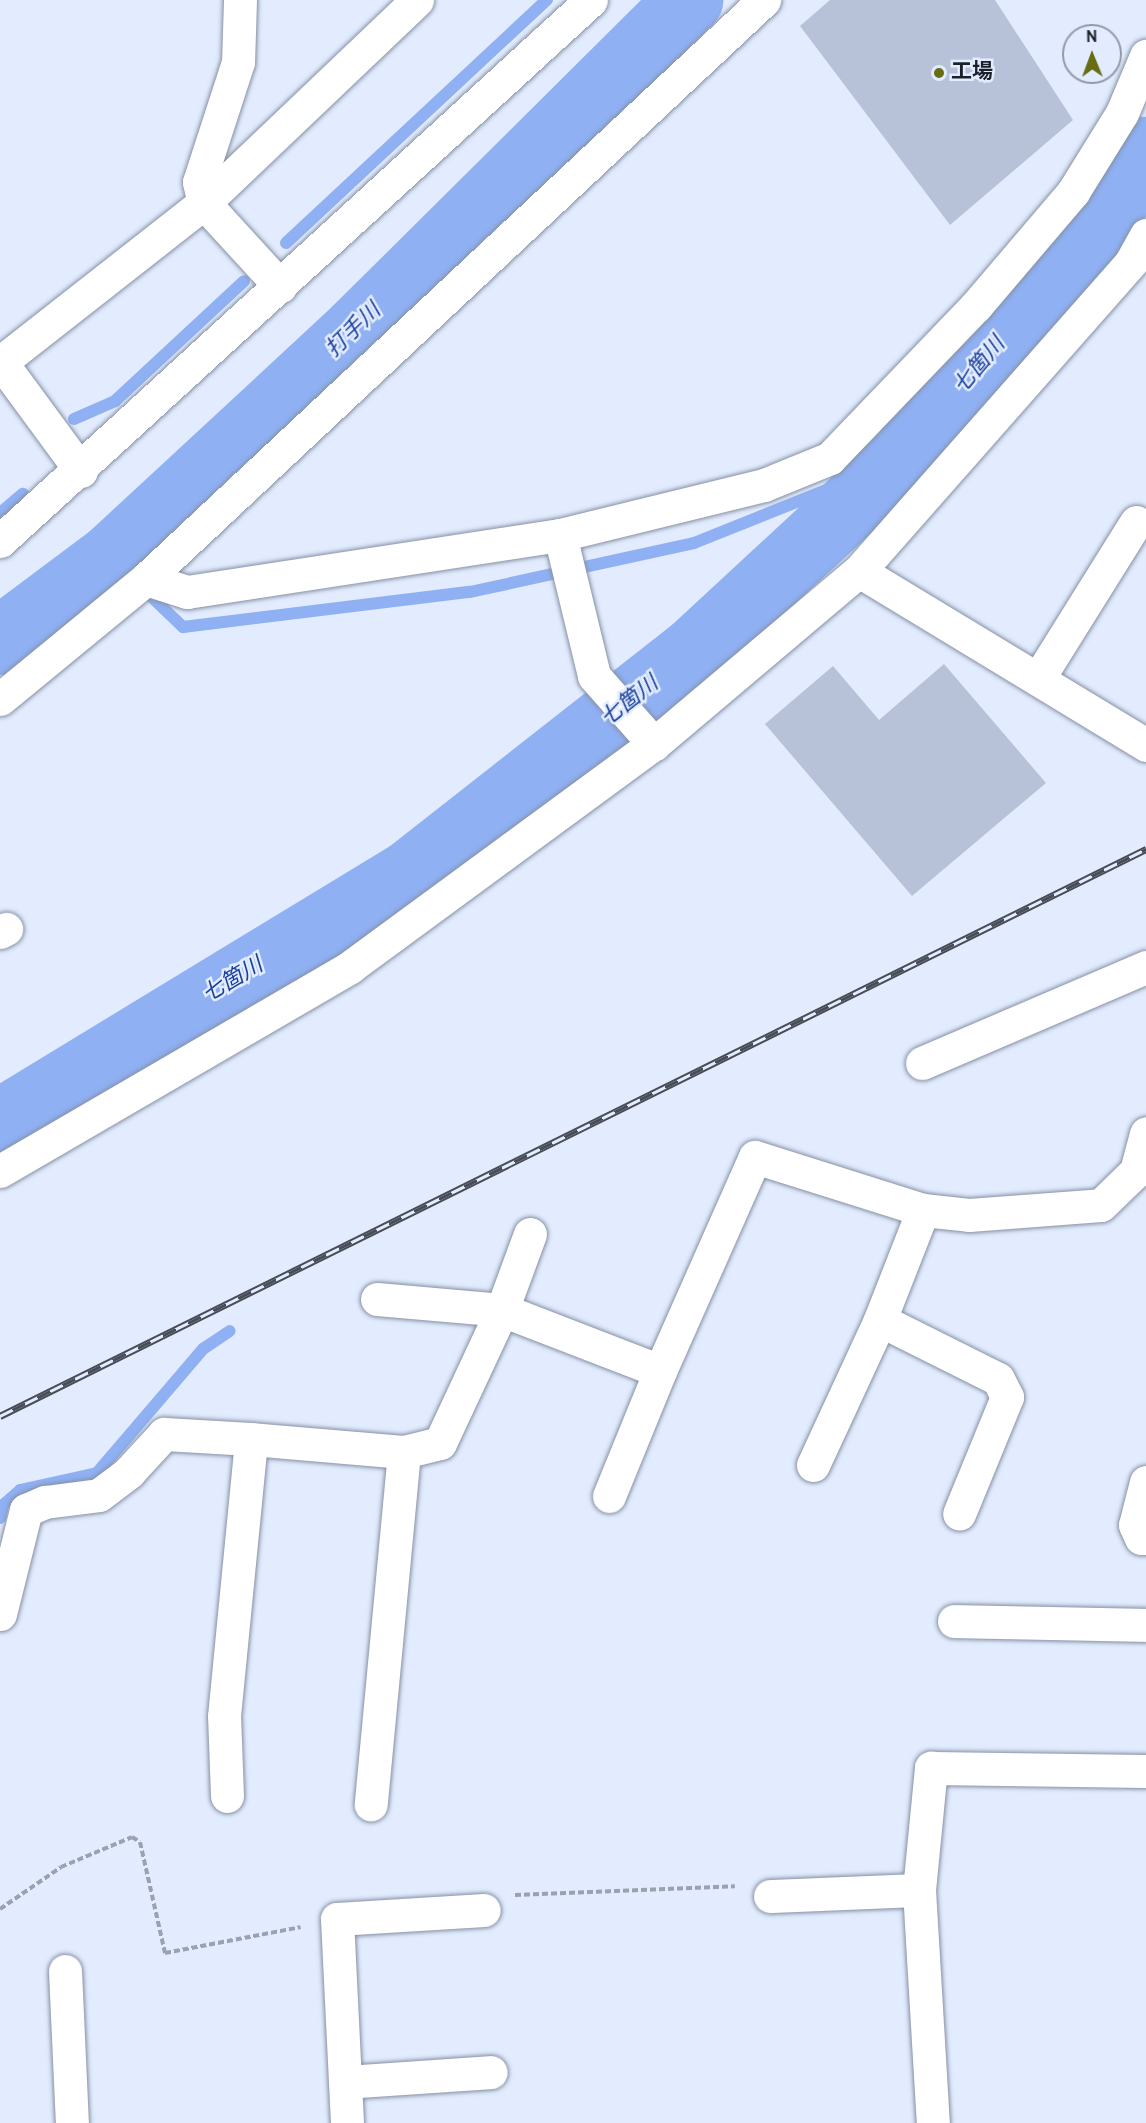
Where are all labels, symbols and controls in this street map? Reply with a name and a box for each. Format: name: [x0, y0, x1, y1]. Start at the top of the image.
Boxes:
north arrow: [1062, 24, 1122, 84]
text: N: [1086, 28, 1098, 48]
place label: 工場: [951, 60, 993, 86]
marker: 工場: [932, 66, 946, 80]
water label: 打手川: [321, 299, 387, 363]
water label: 七箇川: [949, 332, 1011, 400]
water label: 七箇川: [596, 671, 664, 733]
water label: 七箇川: [198, 953, 268, 1009]

